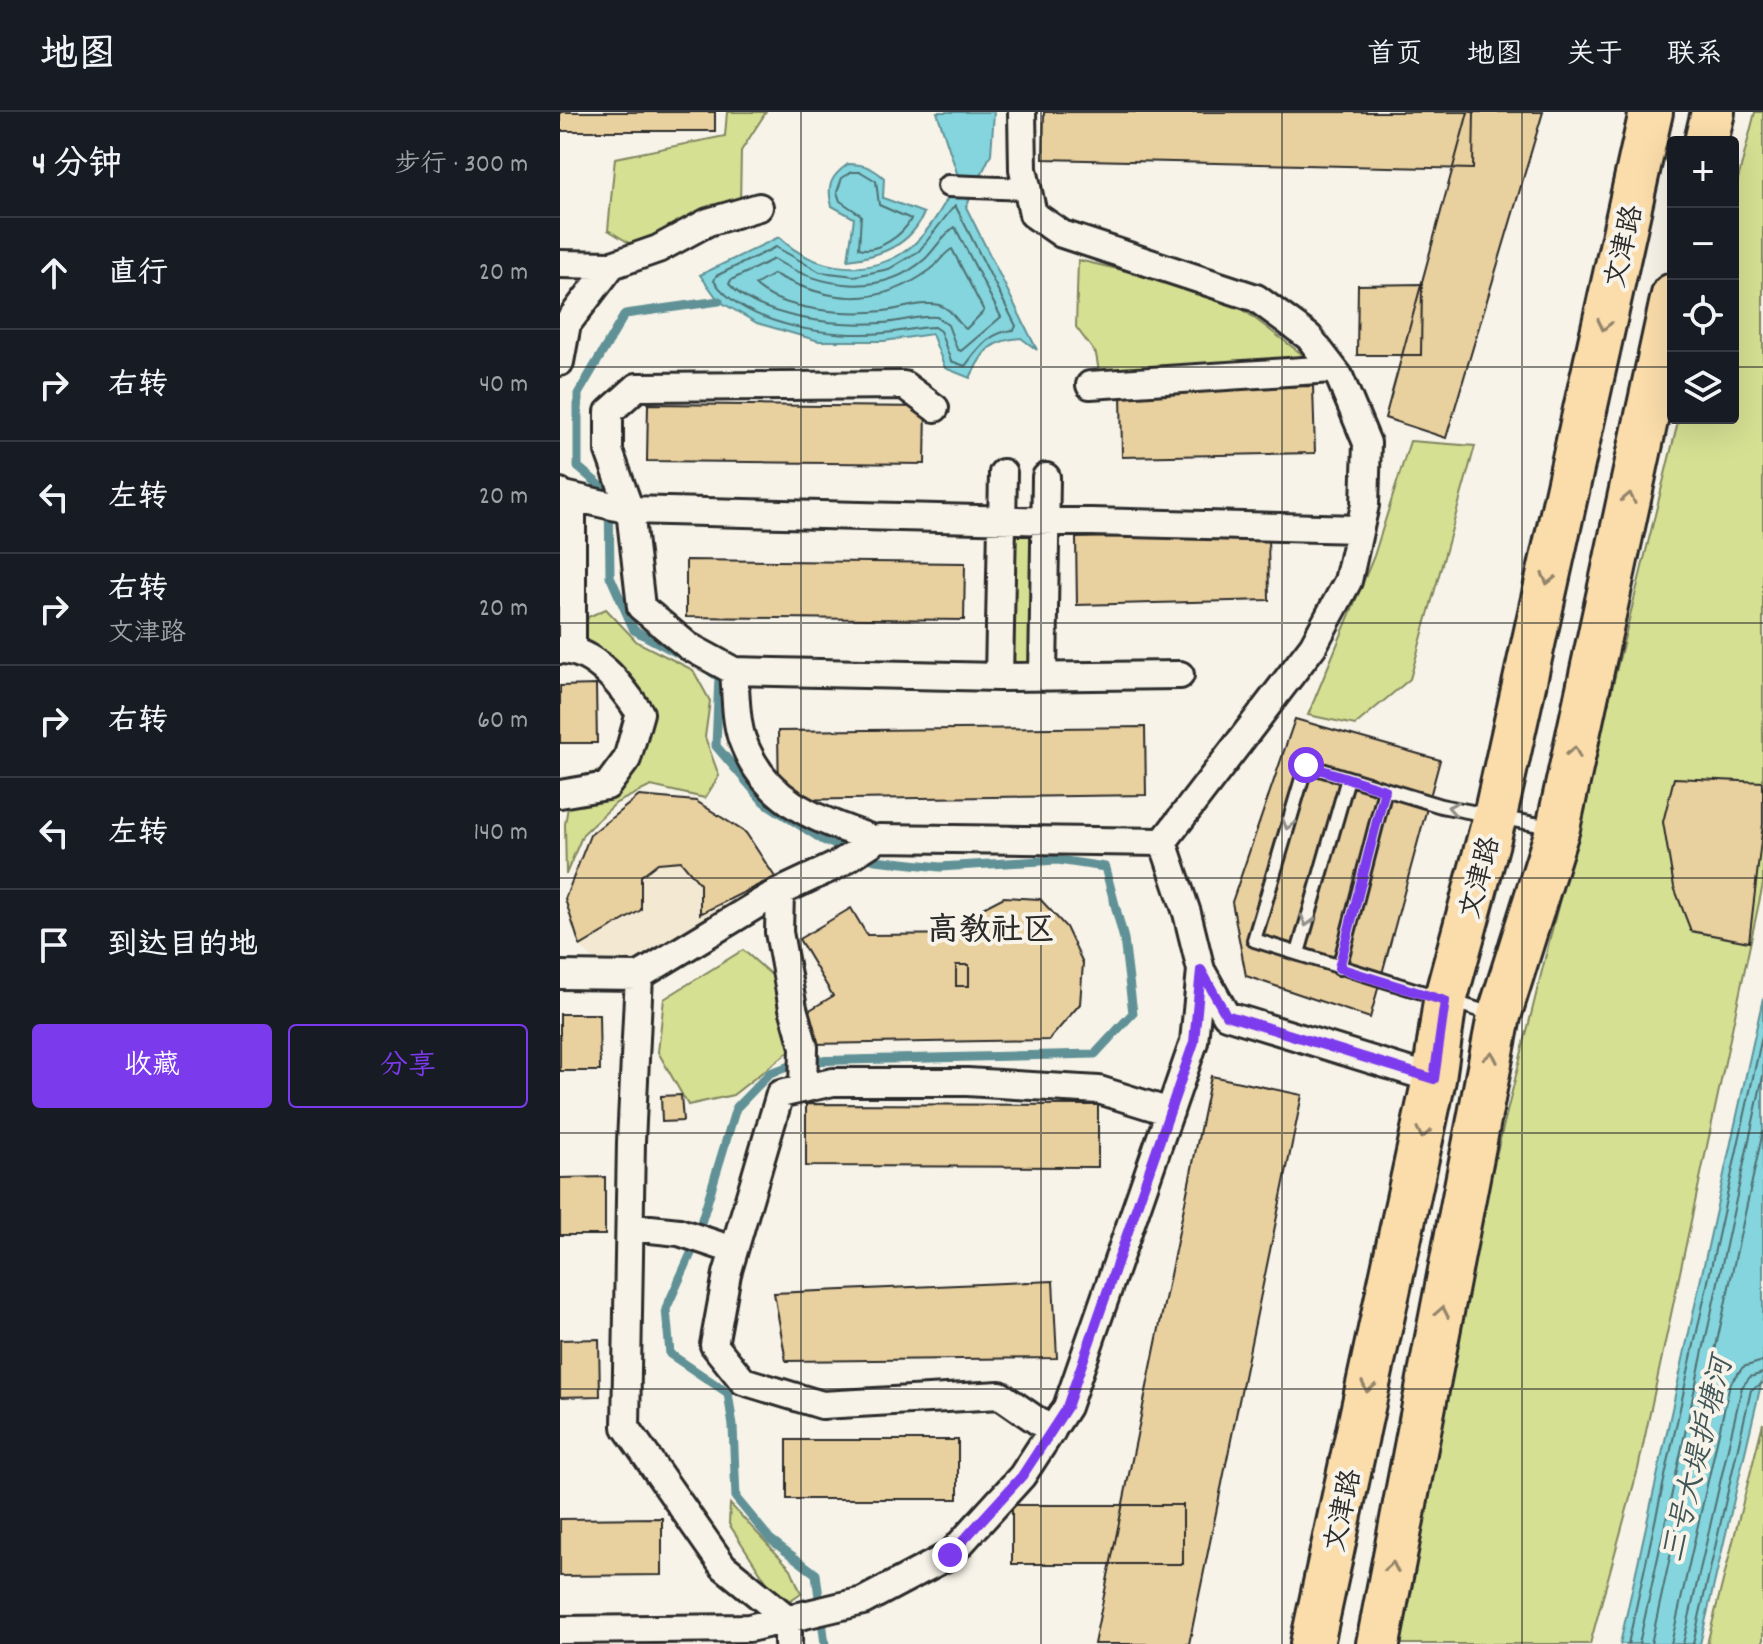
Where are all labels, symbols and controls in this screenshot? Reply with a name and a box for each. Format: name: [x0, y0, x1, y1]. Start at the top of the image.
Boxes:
text: 地图: [40, 30, 116, 85]
text: 首页: [1367, 37, 1423, 77]
text: 地图: [1467, 37, 1523, 77]
text: 关于: [1567, 37, 1623, 77]
text: 联系: [1667, 37, 1723, 77]
map controls: [1667, 136, 1739, 424]
button: +: [1667, 136, 1739, 208]
text: 4 分钟: [32, 142, 122, 191]
text: 步行 · 300 m: [394, 147, 528, 184]
street label: 文津路: [1598, 202, 1656, 293]
button: −: [1667, 208, 1739, 280]
icon: ahead: [32, 251, 76, 295]
text: 直行: [108, 254, 168, 297]
text: 20 m: [479, 255, 528, 292]
button: locate: [1667, 280, 1739, 352]
one-way arrow: [1596, 317, 1613, 331]
button: layers: [1667, 352, 1739, 424]
icon: right: [32, 363, 76, 407]
text: 右转: [108, 366, 168, 409]
text: 40 m: [479, 367, 528, 404]
icon: left: [32, 475, 76, 519]
text: 左转: [108, 478, 168, 521]
text: 20 m: [479, 479, 528, 516]
one-way arrow: [1620, 492, 1637, 505]
text: 右转: [108, 570, 168, 613]
one-way arrow: [1540, 571, 1557, 585]
icon: right: [32, 587, 76, 631]
text: 20 m: [479, 591, 528, 628]
text: 文津路: [108, 616, 186, 653]
icon: right: [32, 699, 76, 743]
text: 右转: [108, 702, 168, 745]
text: 60 m: [477, 703, 528, 740]
one-way arrow: [1565, 746, 1582, 759]
route start: [1288, 747, 1324, 783]
one-way arrow: [1447, 800, 1461, 817]
icon: left: [32, 811, 76, 855]
text: 左转: [108, 814, 168, 857]
text: 140 m: [474, 815, 528, 852]
one-way arrow: [1281, 817, 1297, 831]
street label: 文津路: [1453, 833, 1513, 924]
district label: 高教社区: [927, 910, 1055, 956]
one-way arrow: [1300, 913, 1316, 927]
icon: arrive: [32, 923, 76, 967]
text: 到达目的地: [108, 926, 258, 969]
button: 收藏: [32, 1024, 272, 1108]
button: 分享: [288, 1024, 528, 1108]
one-way arrow: [1481, 1050, 1498, 1064]
one-way arrow: [1415, 1126, 1432, 1139]
one-way arrow: [1432, 1305, 1449, 1319]
water label: 三号大堤护塘河: [1654, 1348, 1748, 1567]
one-way arrow: [1360, 1380, 1377, 1393]
street label: 文津路: [1318, 1466, 1374, 1556]
route end: [932, 1537, 968, 1573]
one-way arrow: [1383, 1561, 1400, 1574]

